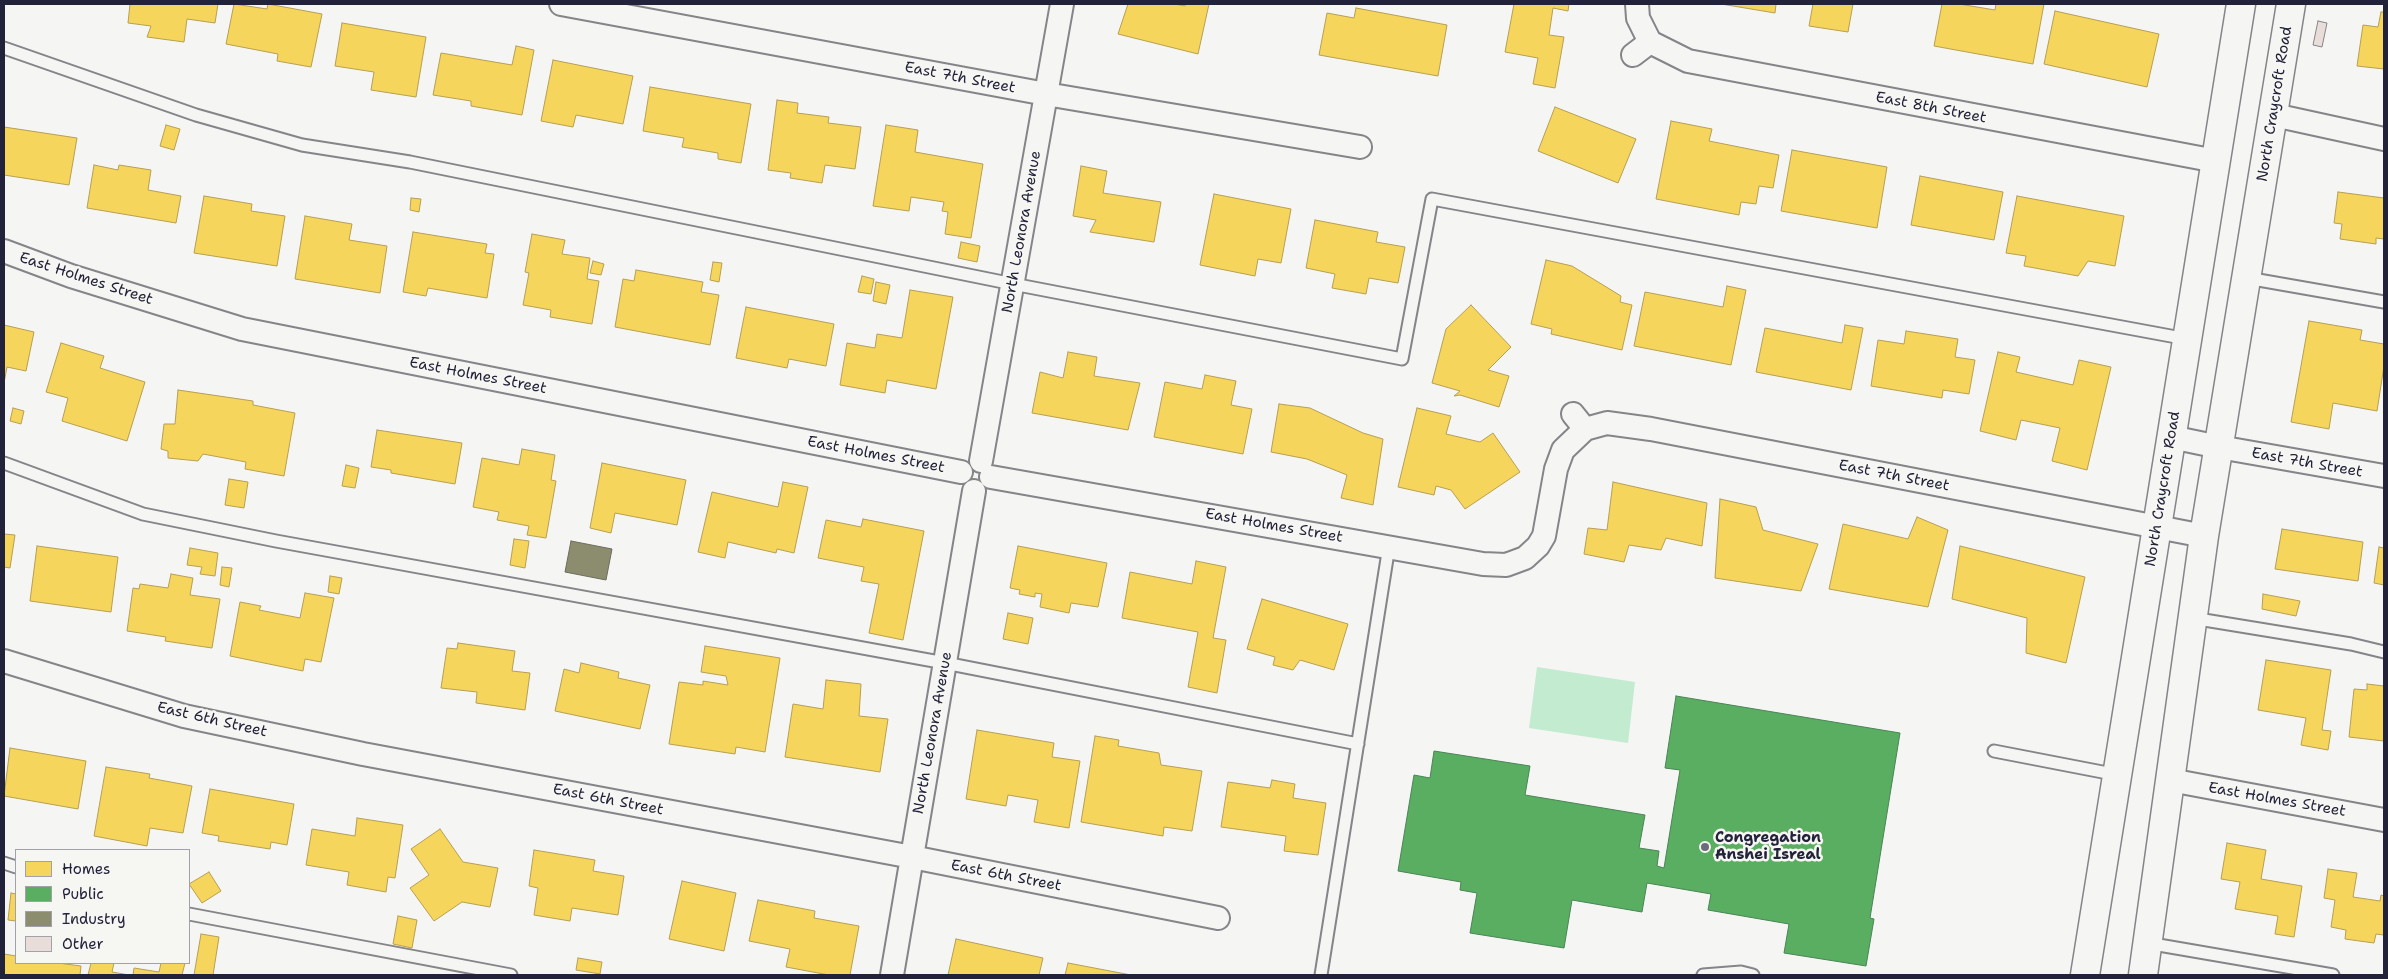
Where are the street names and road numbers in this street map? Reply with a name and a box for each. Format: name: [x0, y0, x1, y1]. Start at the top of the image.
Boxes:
street label: North Craycroft Road: [2254, 25, 2296, 183]
street label: East 7th Street: [903, 58, 1017, 98]
street label: East 8th Street: [1874, 88, 1988, 128]
street label: North Leonora Avenue: [999, 149, 1045, 315]
street label: East Holmes Street: [17, 249, 155, 309]
street label: East Holmes Street: [408, 354, 548, 398]
street label: North Craycroft Road: [2142, 410, 2184, 568]
street label: East Holmes Street: [806, 433, 946, 477]
street label: East 7th Street: [2250, 444, 2364, 482]
street label: East 7th Street: [1837, 456, 1951, 496]
street label: East Holmes Street: [1204, 505, 1344, 547]
street label: North Leonora Avenue: [910, 650, 956, 816]
street label: East 6th Street: [155, 699, 269, 741]
street label: East Holmes Street: [2207, 779, 2347, 821]
street label: East 6th Street: [551, 780, 665, 820]
street label: East 6th Street: [949, 856, 1063, 896]

